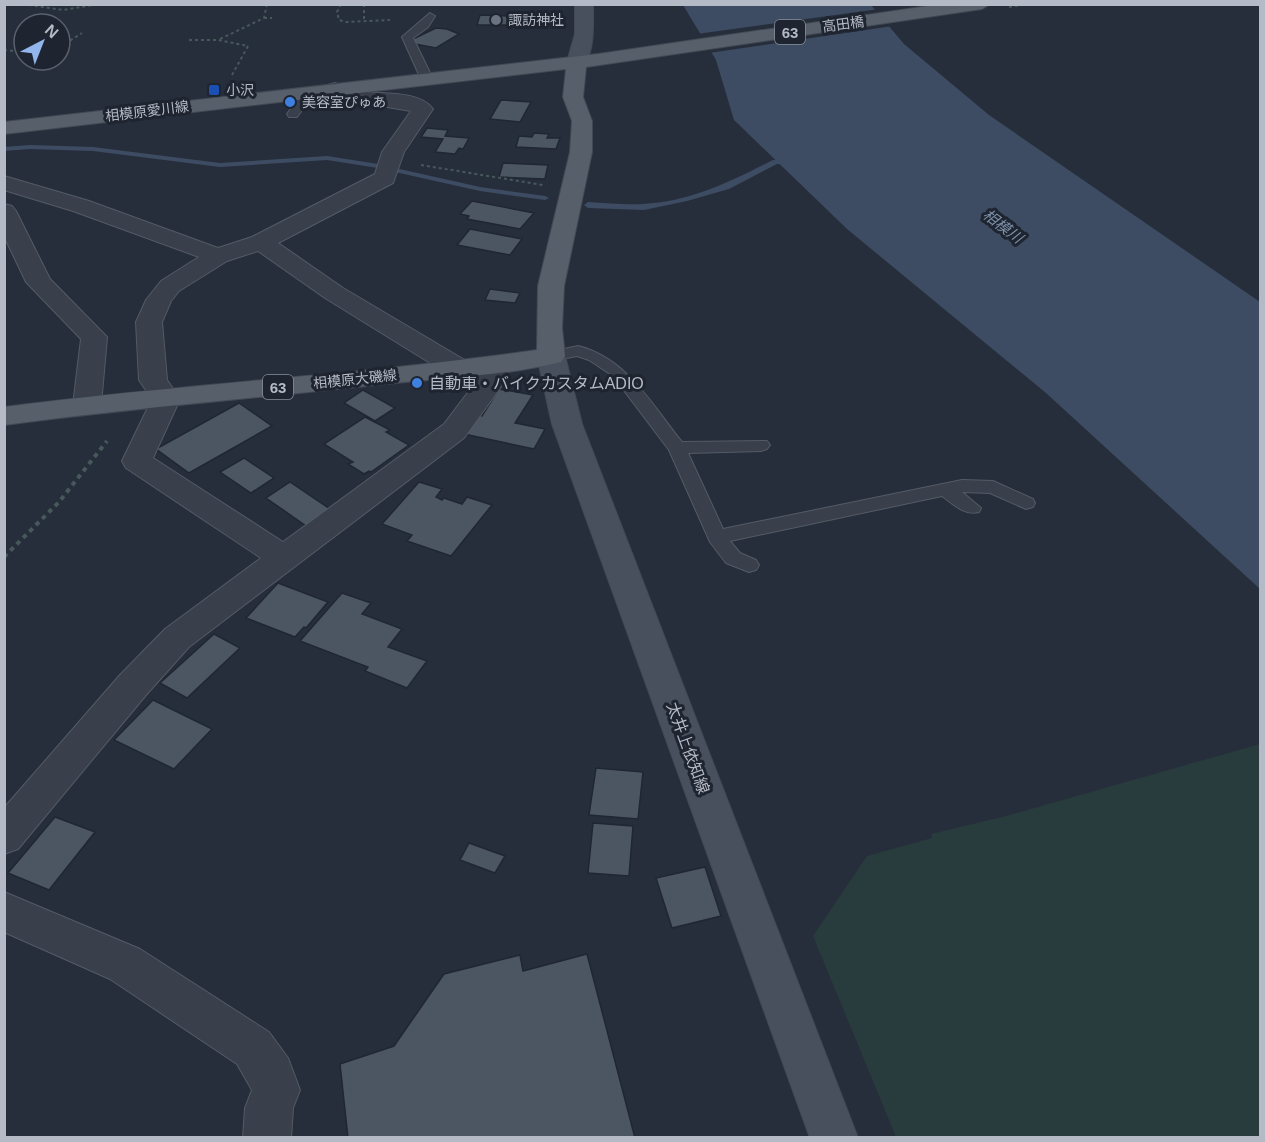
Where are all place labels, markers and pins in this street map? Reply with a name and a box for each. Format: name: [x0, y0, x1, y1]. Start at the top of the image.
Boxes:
place label: 諏訪神社: [508, 12, 564, 28]
marker: 諏訪神社: [489, 13, 503, 27]
place label: 小沢: [226, 82, 254, 98]
marker: 小沢: [207, 83, 221, 97]
place label: 美容室ぴゅあ: [302, 94, 386, 110]
marker: 美容室ぴゅあ: [283, 95, 297, 109]
place label: 自動車・バイクカスタムADIO: [429, 375, 644, 392]
marker: 自動車・バイクカスタムADIO: [410, 376, 424, 390]

